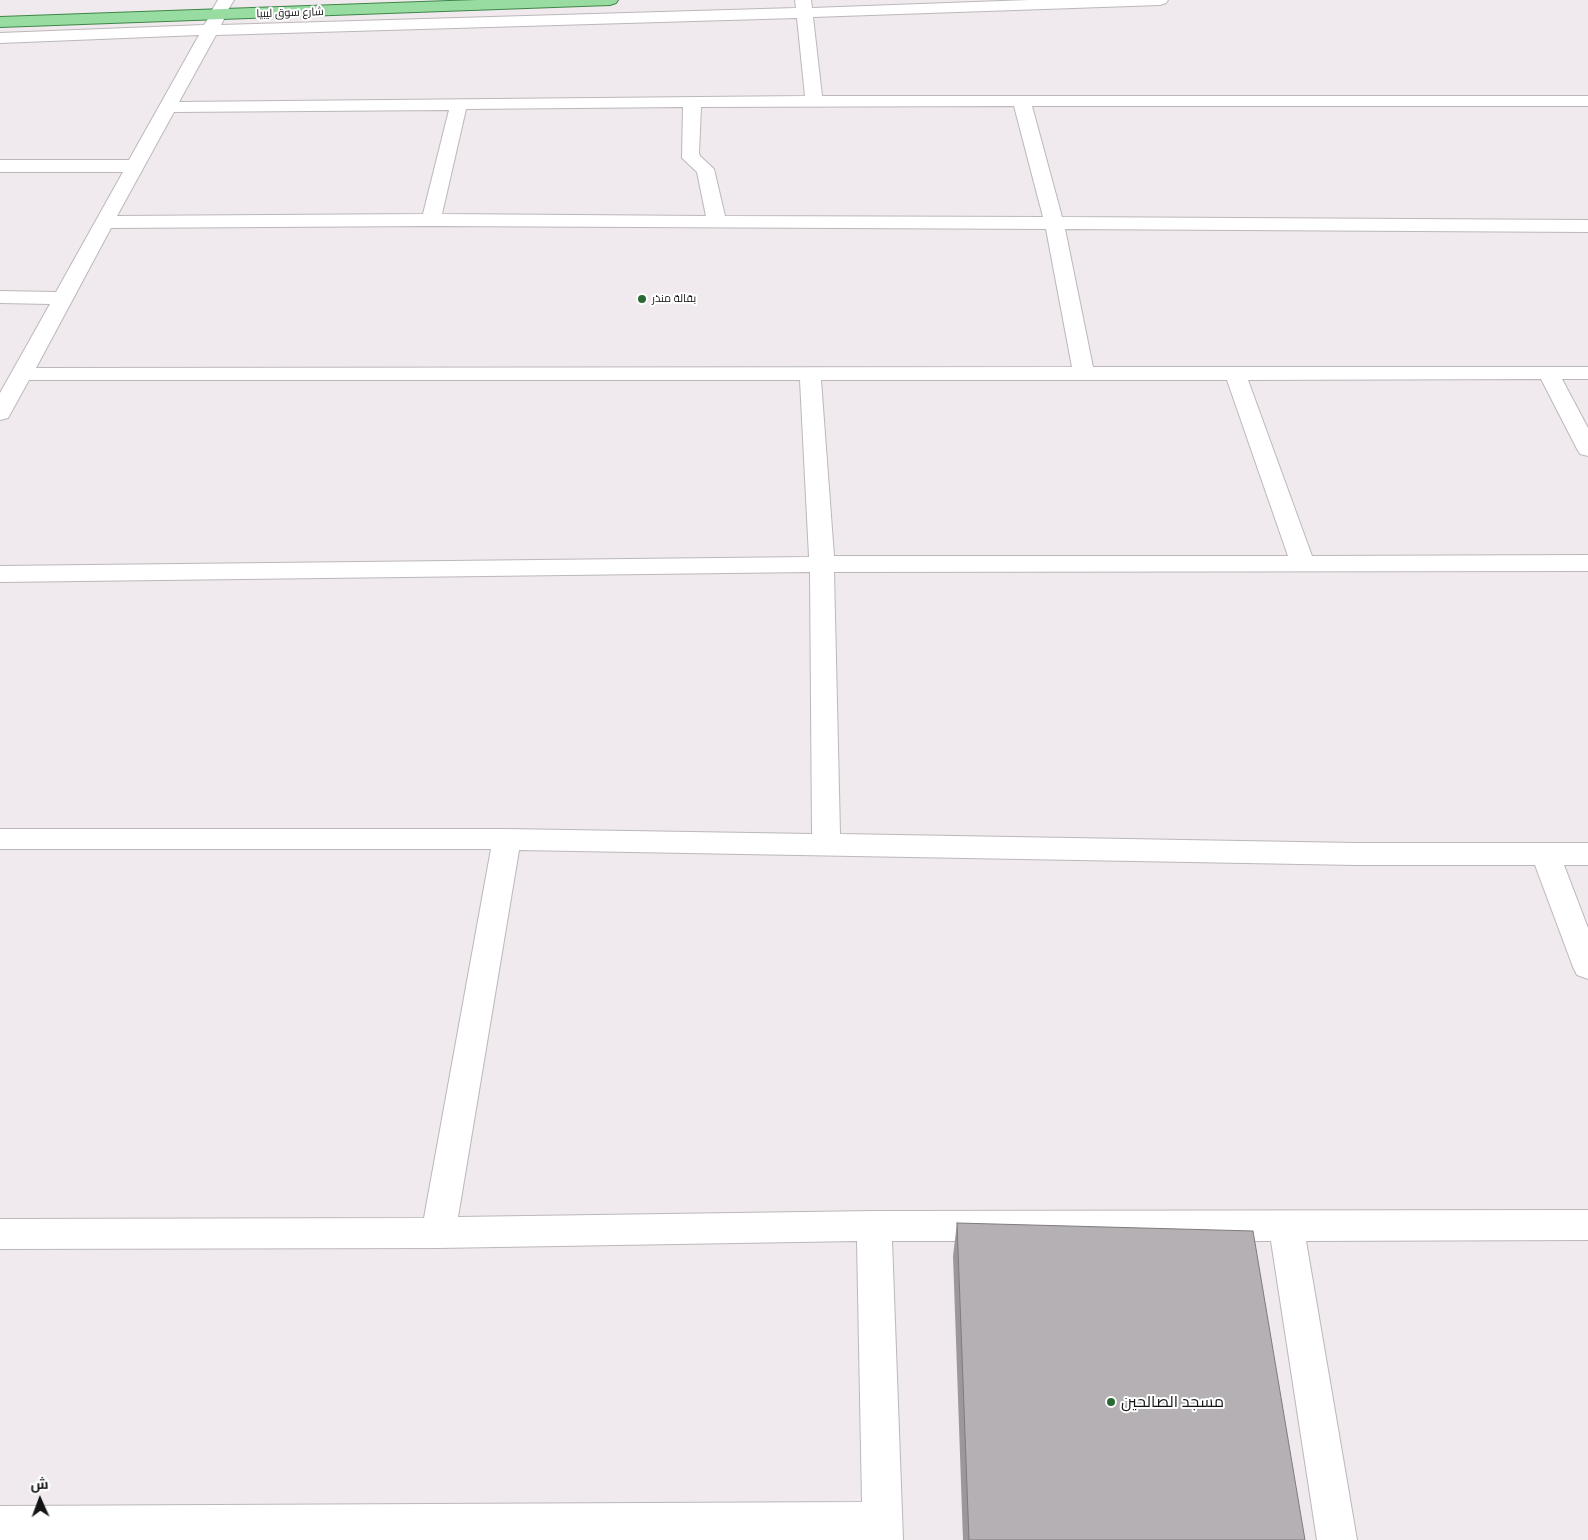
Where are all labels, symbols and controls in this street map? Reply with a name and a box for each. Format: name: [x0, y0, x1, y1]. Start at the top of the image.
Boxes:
street label: شارع سوق ليبيا: [256, 5, 324, 21]
place label: بقالة منذر: [652, 292, 696, 306]
marker: بقالة منذر: [636, 293, 648, 305]
place label: مسجد الصالحين: [1121, 1392, 1224, 1412]
marker: مسجد الصالحين: [1105, 1396, 1117, 1408]
north arrow: [15, 1475, 65, 1525]
text: ش: [30, 1476, 49, 1493]

